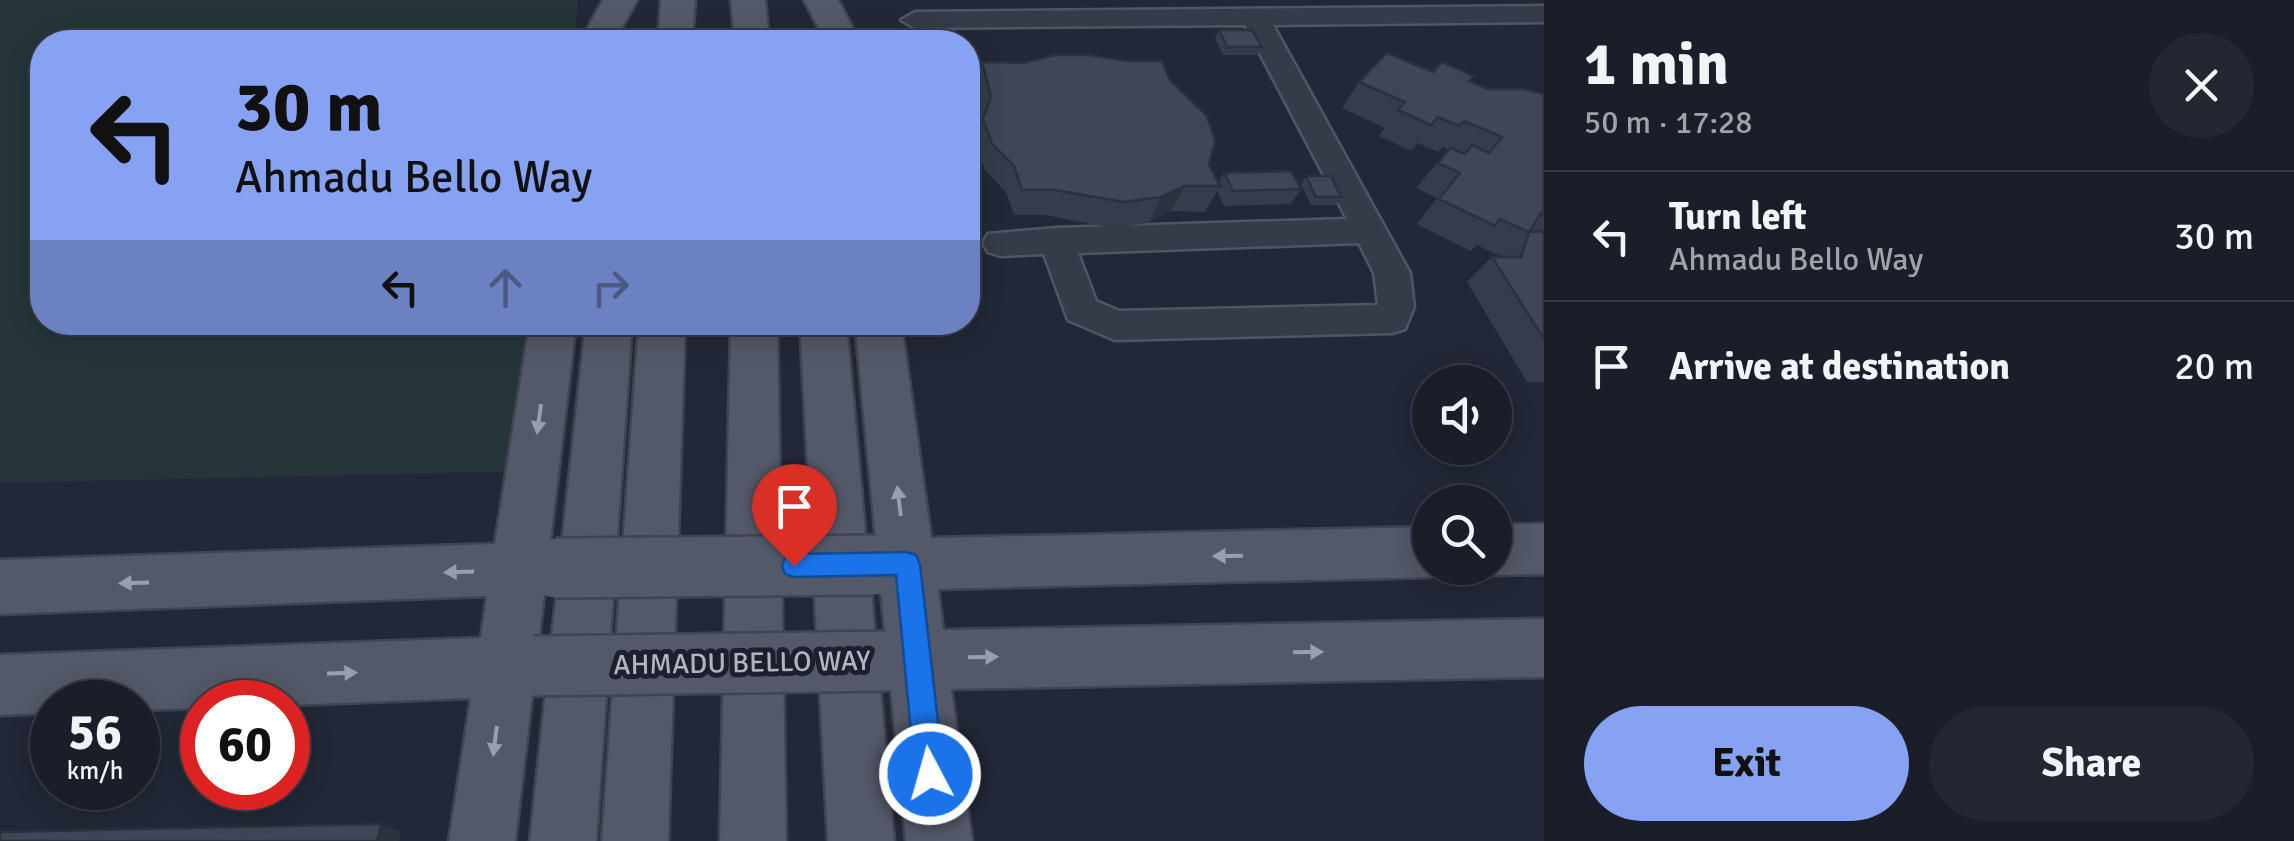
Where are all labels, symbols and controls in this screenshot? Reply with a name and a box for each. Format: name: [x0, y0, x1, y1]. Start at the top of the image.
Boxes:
text: 1 min: [1584, 28, 1729, 102]
button: close: [2149, 33, 2254, 138]
text: 30 m: [235, 64, 383, 150]
icon: left: [70, 70, 200, 200]
text: 50 m · 17:28: [1584, 103, 1753, 142]
text: Ahmadu Bello Way: [235, 150, 592, 205]
text: Turn left: [1669, 193, 1807, 240]
icon: left: [1584, 209, 1639, 264]
text: 30 m: [2174, 213, 2254, 260]
text: Ahmadu Bello Way: [1669, 240, 1923, 279]
icon: left: [373, 260, 428, 315]
icon: ahead: [478, 260, 533, 315]
icon: right: [583, 260, 638, 315]
icon: arrive: [1584, 339, 1639, 394]
text: Arrive at destination: [1669, 343, 2010, 390]
text: 20 m: [2174, 343, 2254, 390]
map controls: [1412, 365, 1512, 585]
button: sound: [1412, 365, 1512, 465]
one-way arrow: [531, 404, 547, 435]
pin: [752, 464, 837, 567]
icon: arrive: [767, 479, 822, 534]
one-way arrow: [891, 485, 907, 516]
button: search: [1412, 485, 1512, 585]
one-way arrow: [1211, 549, 1243, 565]
one-way arrow: [442, 564, 474, 580]
one-way arrow: [117, 575, 149, 591]
one-way arrow: [1292, 643, 1324, 659]
street label: AHMADU BELLO WAY: [613, 644, 871, 682]
one-way arrow: [967, 649, 999, 665]
one-way arrow: [327, 665, 359, 681]
speed limit sign: 60: [180, 680, 310, 810]
text: 56: [68, 702, 122, 764]
button: Exit: [1584, 706, 1909, 821]
button: Share: [1929, 706, 2254, 821]
position arrow: [878, 722, 982, 826]
one-way arrow: [487, 726, 503, 757]
text: km/h: [67, 755, 123, 786]

